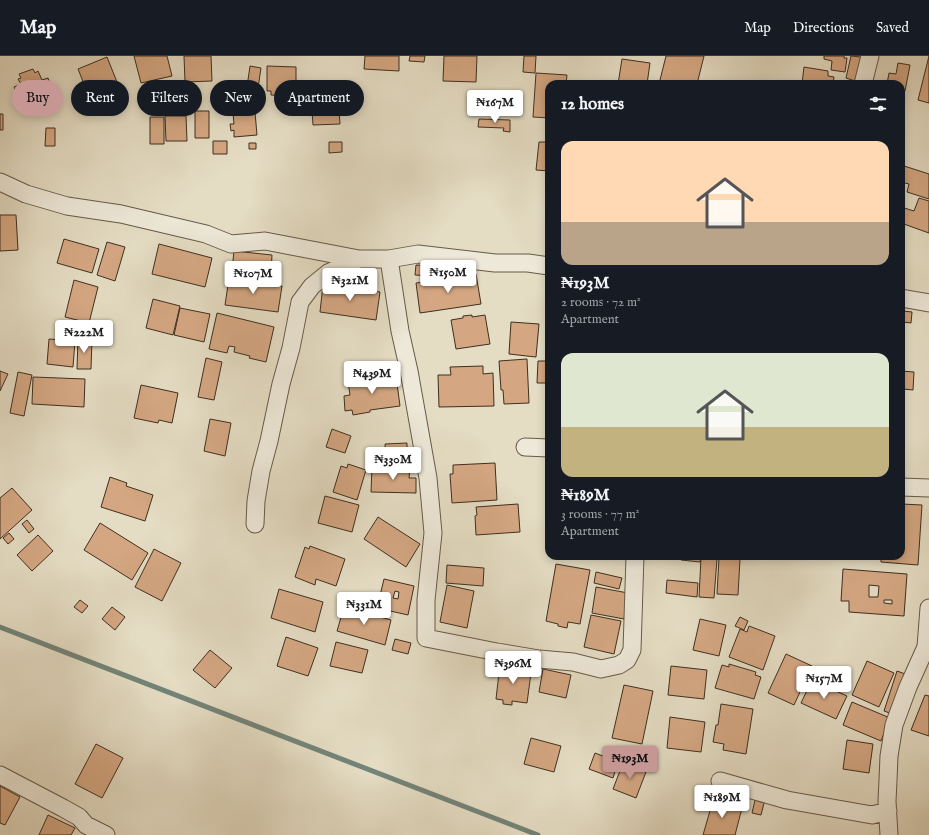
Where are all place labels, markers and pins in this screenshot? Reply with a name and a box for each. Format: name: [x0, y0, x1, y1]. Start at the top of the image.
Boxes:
pin: ₦167M: [467, 90, 523, 124]
pin: ₦150M: [420, 260, 476, 294]
pin: ₦107M: [225, 261, 281, 295]
pin: ₦321M: [322, 268, 378, 302]
pin: ₦222M: [56, 320, 112, 354]
pin: ₦439M: [344, 361, 400, 395]
pin: ₦330M: [365, 447, 421, 481]
pin: ₦331M: [336, 592, 392, 626]
pin: ₦396M: [485, 651, 541, 685]
pin: ₦157M: [796, 666, 852, 700]
pin: ₦193M: [602, 746, 658, 780]
pin: ₦189M: [694, 785, 750, 819]

